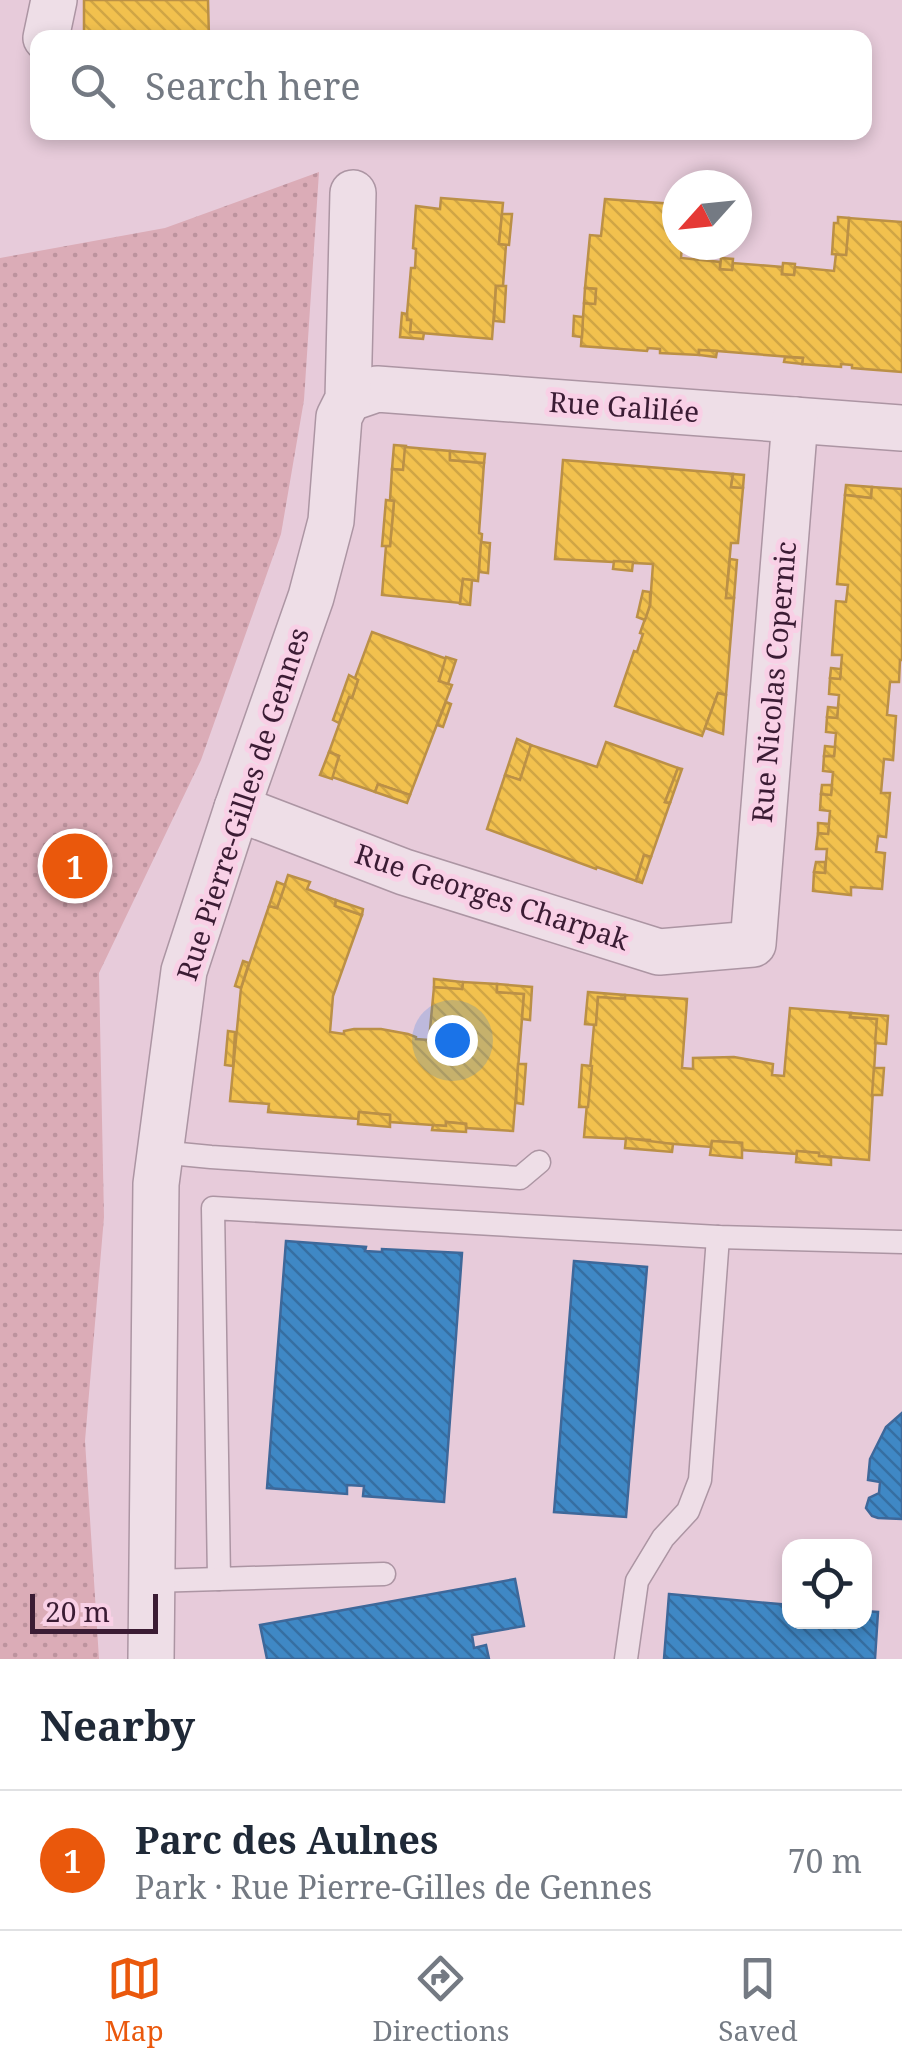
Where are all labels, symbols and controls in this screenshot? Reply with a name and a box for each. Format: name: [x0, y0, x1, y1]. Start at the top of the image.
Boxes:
search box: [30, 30, 872, 140]
icon: search: [65, 58, 120, 113]
text: Search here: [145, 59, 361, 111]
north arrow: [662, 170, 752, 260]
street label: Rue Galilée: [548, 382, 700, 430]
street label: Rue Nicolas Copernic: [742, 540, 804, 824]
street label: Rue Pierre-Gilles de Gennes: [167, 623, 317, 985]
pin: 1: [42, 828, 108, 904]
street label: Rue Georges Charpak: [350, 834, 635, 958]
your location: [427, 1015, 478, 1066]
map controls: [782, 1539, 872, 1629]
button: locate: [782, 1539, 872, 1629]
scale bar: [30, 1589, 158, 1634]
text: 20 m: [45, 1592, 110, 1630]
text: Nearby: [40, 1696, 195, 1753]
text: Parc des Aulnes: [135, 1813, 438, 1865]
text: 1: [63, 1839, 82, 1882]
text: 70 m: [788, 1839, 862, 1882]
text: Park · Rue Pierre-Gilles de Gennes: [135, 1865, 652, 1908]
tab: Map: [104, 1951, 164, 2049]
tab: Directions: [372, 1951, 509, 2049]
tab: Saved: [718, 1951, 798, 2049]

